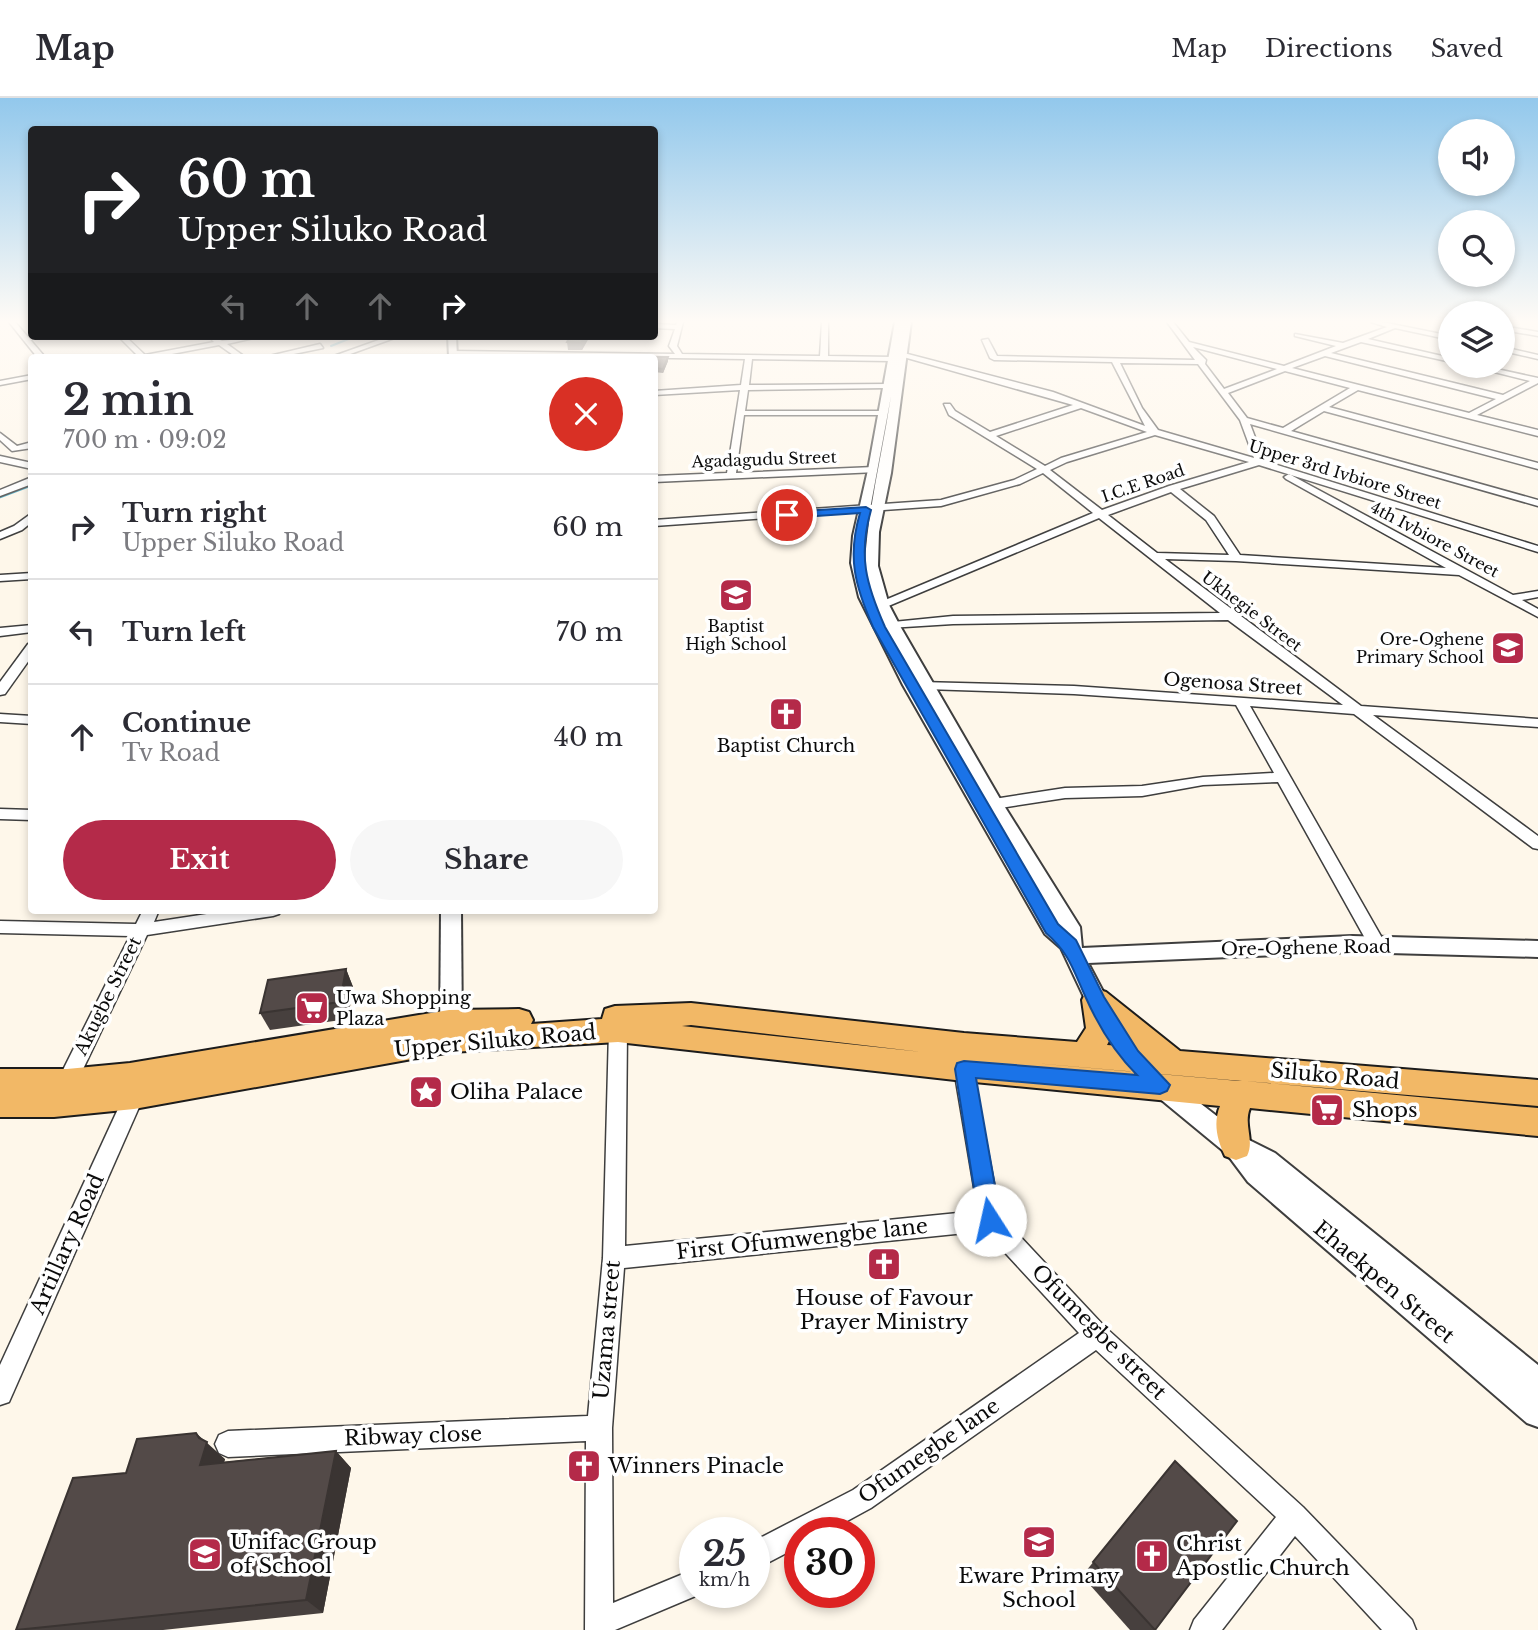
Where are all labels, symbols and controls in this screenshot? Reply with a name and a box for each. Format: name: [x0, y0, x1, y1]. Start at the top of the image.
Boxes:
text: Map: [35, 28, 115, 69]
text: Map: [1171, 34, 1227, 63]
text: Directions: [1265, 34, 1393, 63]
text: Saved: [1431, 34, 1503, 63]
map controls: [1438, 119, 1515, 378]
button: sound: [1438, 119, 1515, 196]
text: 60 m: [178, 149, 315, 210]
icon: right: [63, 154, 154, 245]
text: Upper Siluko Road: [178, 210, 487, 250]
button: search: [1438, 210, 1515, 287]
icon: left: [215, 287, 253, 325]
icon: ahead: [288, 287, 326, 325]
icon: ahead: [361, 287, 399, 325]
icon: right: [434, 287, 472, 325]
button: layers: [1438, 301, 1515, 378]
text: 2 min: [63, 374, 194, 426]
button: close: [549, 377, 623, 451]
text: 700 m · 09:02: [63, 426, 227, 454]
street label: Upper 3rd Ivbiore Street: [1246, 435, 1444, 513]
street label: Agadagudu Street: [690, 446, 837, 472]
street label: I.C.E Road: [1099, 459, 1187, 507]
pin: [757, 485, 817, 545]
icon: arrive: [768, 496, 806, 534]
text: Turn right: [122, 497, 267, 529]
street label: 4th Ivbiore Street: [1367, 497, 1503, 581]
icon: right: [63, 508, 101, 546]
text: 60 m: [552, 511, 623, 543]
text: Upper Siluko Road: [122, 529, 344, 557]
street label: Ukhegie Street: [1198, 567, 1306, 655]
school or university icon: Baptist High School: [717, 576, 755, 614]
icon: left: [63, 613, 101, 651]
text: Turn left: [122, 616, 246, 648]
text: 70 m: [556, 616, 623, 648]
place label: Baptist High School: [685, 616, 787, 654]
place label: Ore-Oghene Primary School: [1356, 629, 1484, 667]
school or university icon: Ore-Oghene Primary School: [1489, 629, 1527, 667]
street label: Ogenosa Street: [1163, 668, 1303, 700]
church icon: Baptist Church: [767, 695, 805, 733]
text: Continue: [122, 707, 251, 739]
icon: ahead: [63, 718, 101, 756]
text: 40 m: [554, 721, 623, 753]
place label: Baptist Church: [717, 735, 855, 757]
text: Tv Road: [122, 739, 220, 767]
button: Exit: [63, 820, 336, 900]
button: Share: [350, 820, 623, 900]
street label: Akugbe Street: [69, 933, 146, 1060]
street label: Ore-Oghene Road: [1221, 936, 1391, 960]
place label: Uwa Shopping Plaza: [336, 987, 471, 1030]
supermarket icon: Uwa Shopping Plaza: [293, 989, 331, 1027]
street label: Upper Siluko Road: [393, 1019, 597, 1063]
street label: Siluko Road: [1269, 1057, 1401, 1095]
place icon: Oliha Palace: [407, 1073, 445, 1111]
place label: Oliha Palace: [450, 1079, 583, 1105]
supermarket icon: Shops: [1308, 1091, 1346, 1129]
place label: Shops: [1352, 1097, 1418, 1123]
street label: Artillary Road: [24, 1170, 110, 1319]
position arrow: [953, 1183, 1027, 1257]
street label: First Ofumwengbe lane: [675, 1213, 929, 1265]
street label: Ehaekpen Street: [1308, 1215, 1460, 1349]
church icon: House of Favour Prayer Ministry: [865, 1245, 903, 1283]
street label: Uzama street: [588, 1259, 626, 1401]
street label: Ofumegbe street: [1026, 1259, 1172, 1405]
place label: House of Favour Prayer Ministry: [795, 1285, 973, 1335]
street label: Ofumegbe lane: [853, 1393, 1005, 1509]
street label: Ribway close: [344, 1421, 482, 1451]
church icon: Winners Pinacle: [565, 1447, 603, 1485]
place label: Winners Pinacle: [607, 1453, 784, 1479]
speed limit sign: 30: [784, 1517, 875, 1608]
school or university icon: Eware Primary School: [1020, 1523, 1058, 1561]
place label: Unifac Group of School: [230, 1529, 377, 1579]
place label: Christ Apostlic Church: [1175, 1531, 1350, 1581]
text: 25: [703, 1532, 746, 1575]
school or university icon: Unifac Group of School: [186, 1535, 224, 1573]
church icon: Christ Apostlic Church: [1133, 1537, 1171, 1575]
place label: Eware Primary School: [958, 1563, 1120, 1613]
text: km/h: [699, 1569, 750, 1591]

